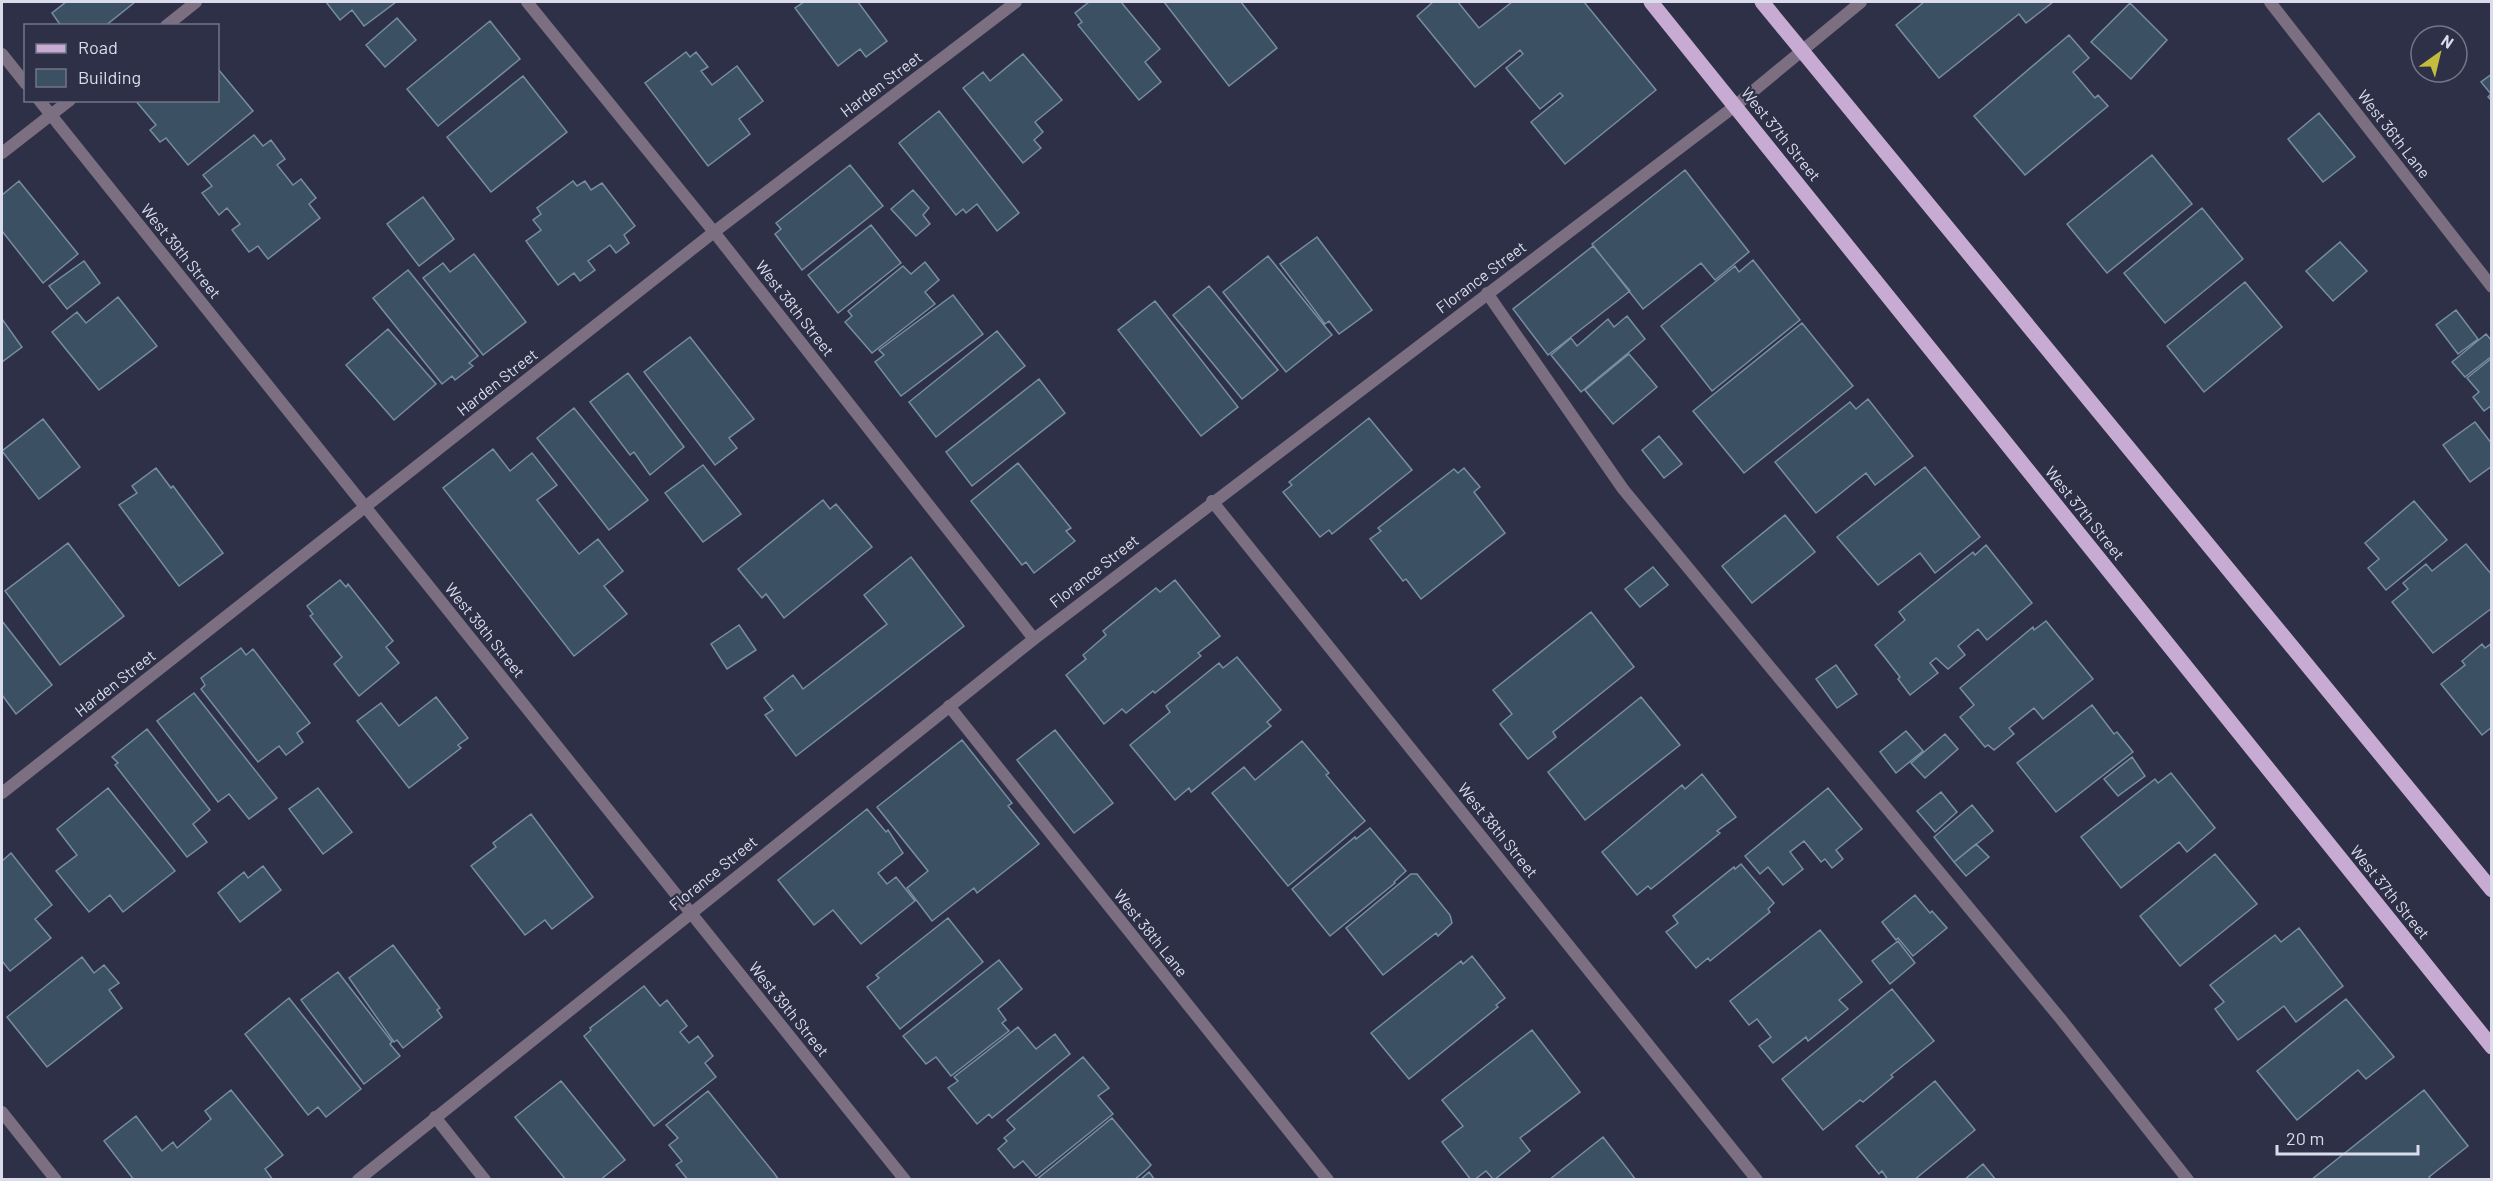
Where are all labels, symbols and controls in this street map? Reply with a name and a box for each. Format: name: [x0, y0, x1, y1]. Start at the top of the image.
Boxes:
legend: [24, 24, 219, 102]
north arrow: [2409, 24, 2469, 84]
text: N: [2438, 30, 2457, 52]
text: Road: [78, 36, 118, 58]
street label: Harden Street: [836, 47, 925, 120]
text: Building: [78, 66, 141, 88]
street label: West 37th Street: [1738, 83, 1825, 185]
street label: West 36th Lane: [2354, 86, 2435, 182]
street label: West 39th Street: [137, 200, 225, 302]
street label: Florance Street: [1432, 237, 1529, 317]
street label: West 38th Street: [752, 256, 839, 359]
street label: Harden Street: [453, 344, 541, 419]
street label: West 37th Street: [2042, 462, 2129, 564]
street label: Florance Street: [1045, 530, 1142, 611]
street label: West 39th Street: [441, 579, 529, 681]
street label: Harden Street: [71, 645, 159, 720]
street label: West 38th Street: [1454, 779, 1542, 881]
street label: Florance Street: [665, 831, 760, 914]
street label: West 37th Street: [2347, 841, 2434, 943]
street label: West 38th Lane: [1110, 885, 1192, 980]
street label: West 39th Street: [745, 958, 833, 1060]
scale bar: [2277, 1118, 2418, 1156]
text: 20 m: [2286, 1127, 2324, 1149]

